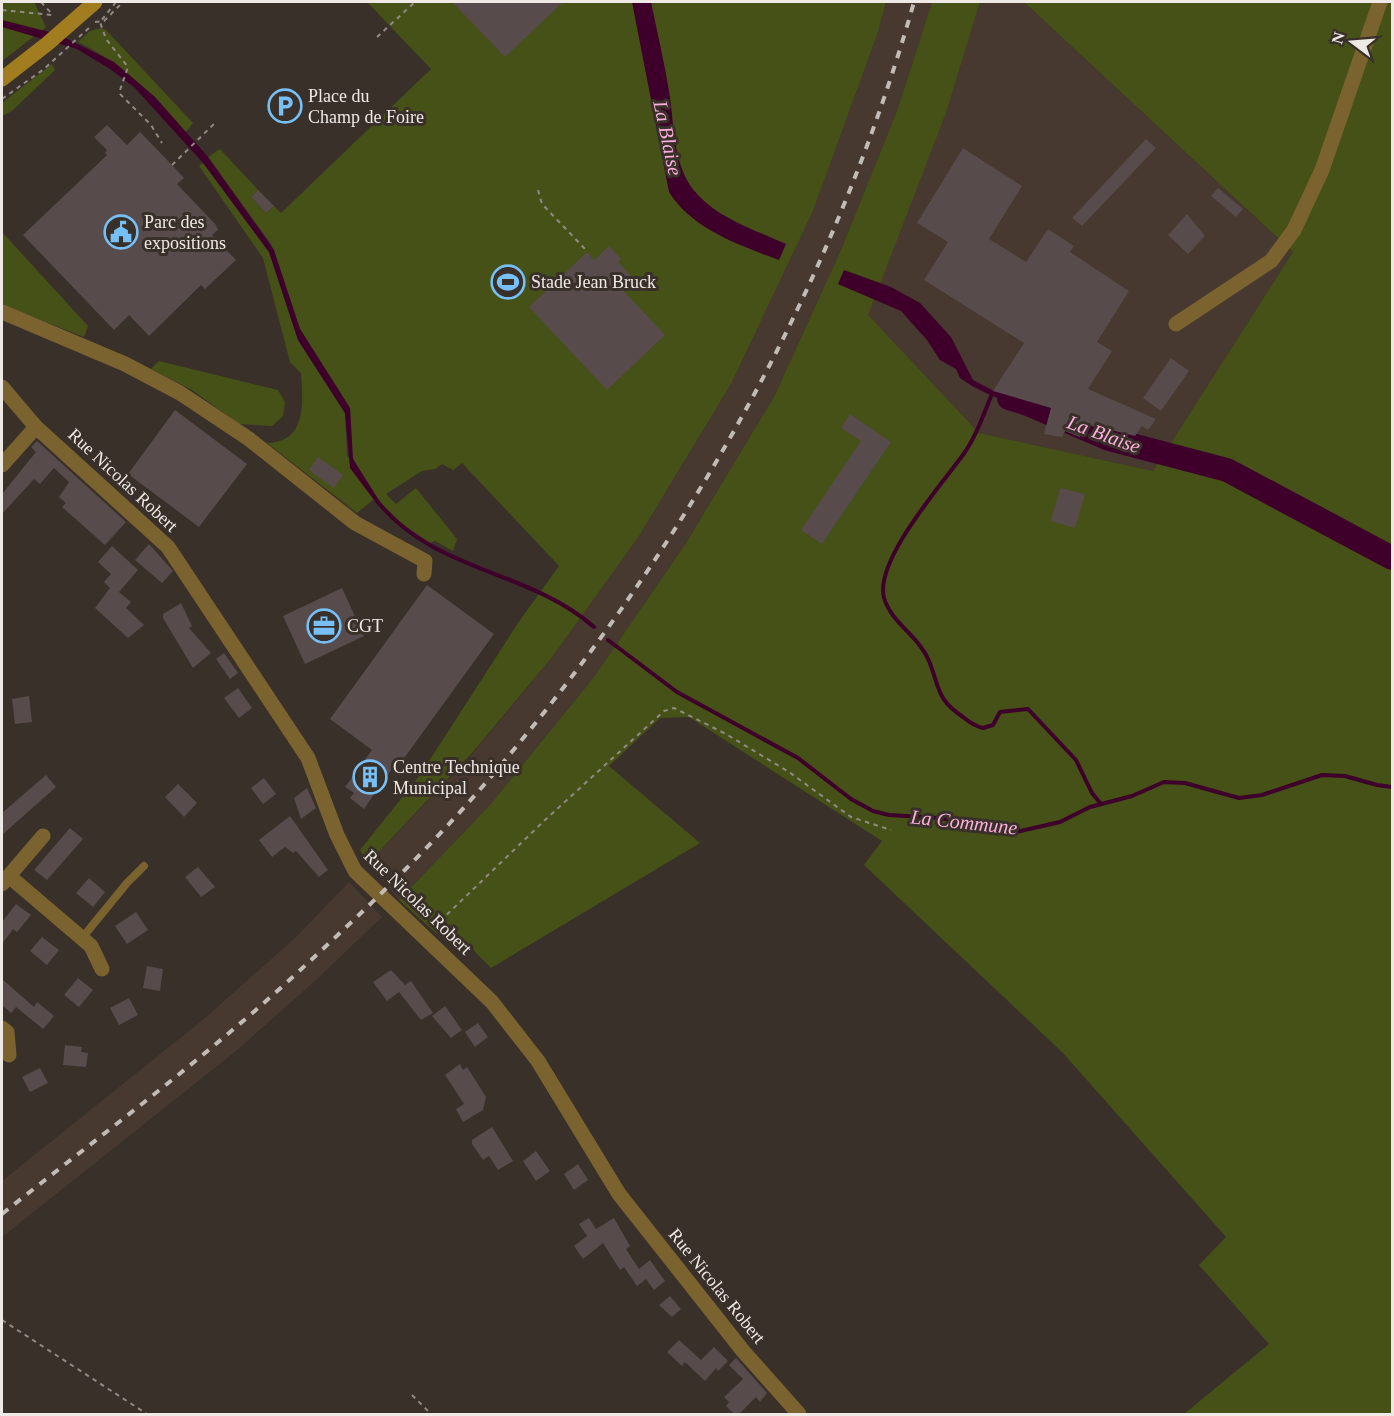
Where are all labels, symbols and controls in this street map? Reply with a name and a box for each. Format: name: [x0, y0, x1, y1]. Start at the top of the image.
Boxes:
north arrow: [1322, 12, 1382, 72]
text: N: [1328, 30, 1348, 46]
place label: Place du Champ de Foire: [308, 86, 424, 127]
parking icon: Place du Champ de Foire: [267, 88, 303, 124]
water label: La Blaise: [649, 98, 687, 178]
place label: Parc des expositions: [144, 212, 226, 253]
public building icon: Parc des expositions: [103, 214, 139, 250]
sports icon: Stade Jean Bruck: [490, 264, 526, 300]
place label: Stade Jean Bruck: [531, 272, 656, 292]
water label: La Blaise: [1064, 410, 1144, 457]
street label: Rue Nicolas Robert: [64, 424, 182, 536]
office icon: CGT: [306, 608, 342, 644]
place label: CGT: [347, 616, 383, 636]
place label: Centre Technique Municipal: [393, 757, 520, 798]
building icon: Centre Technique Municipal: [352, 759, 388, 795]
water label: La Commune: [909, 805, 1019, 839]
street label: Rue Nicolas Robert: [360, 845, 476, 959]
street label: Rue Nicolas Robert: [665, 1225, 769, 1347]

